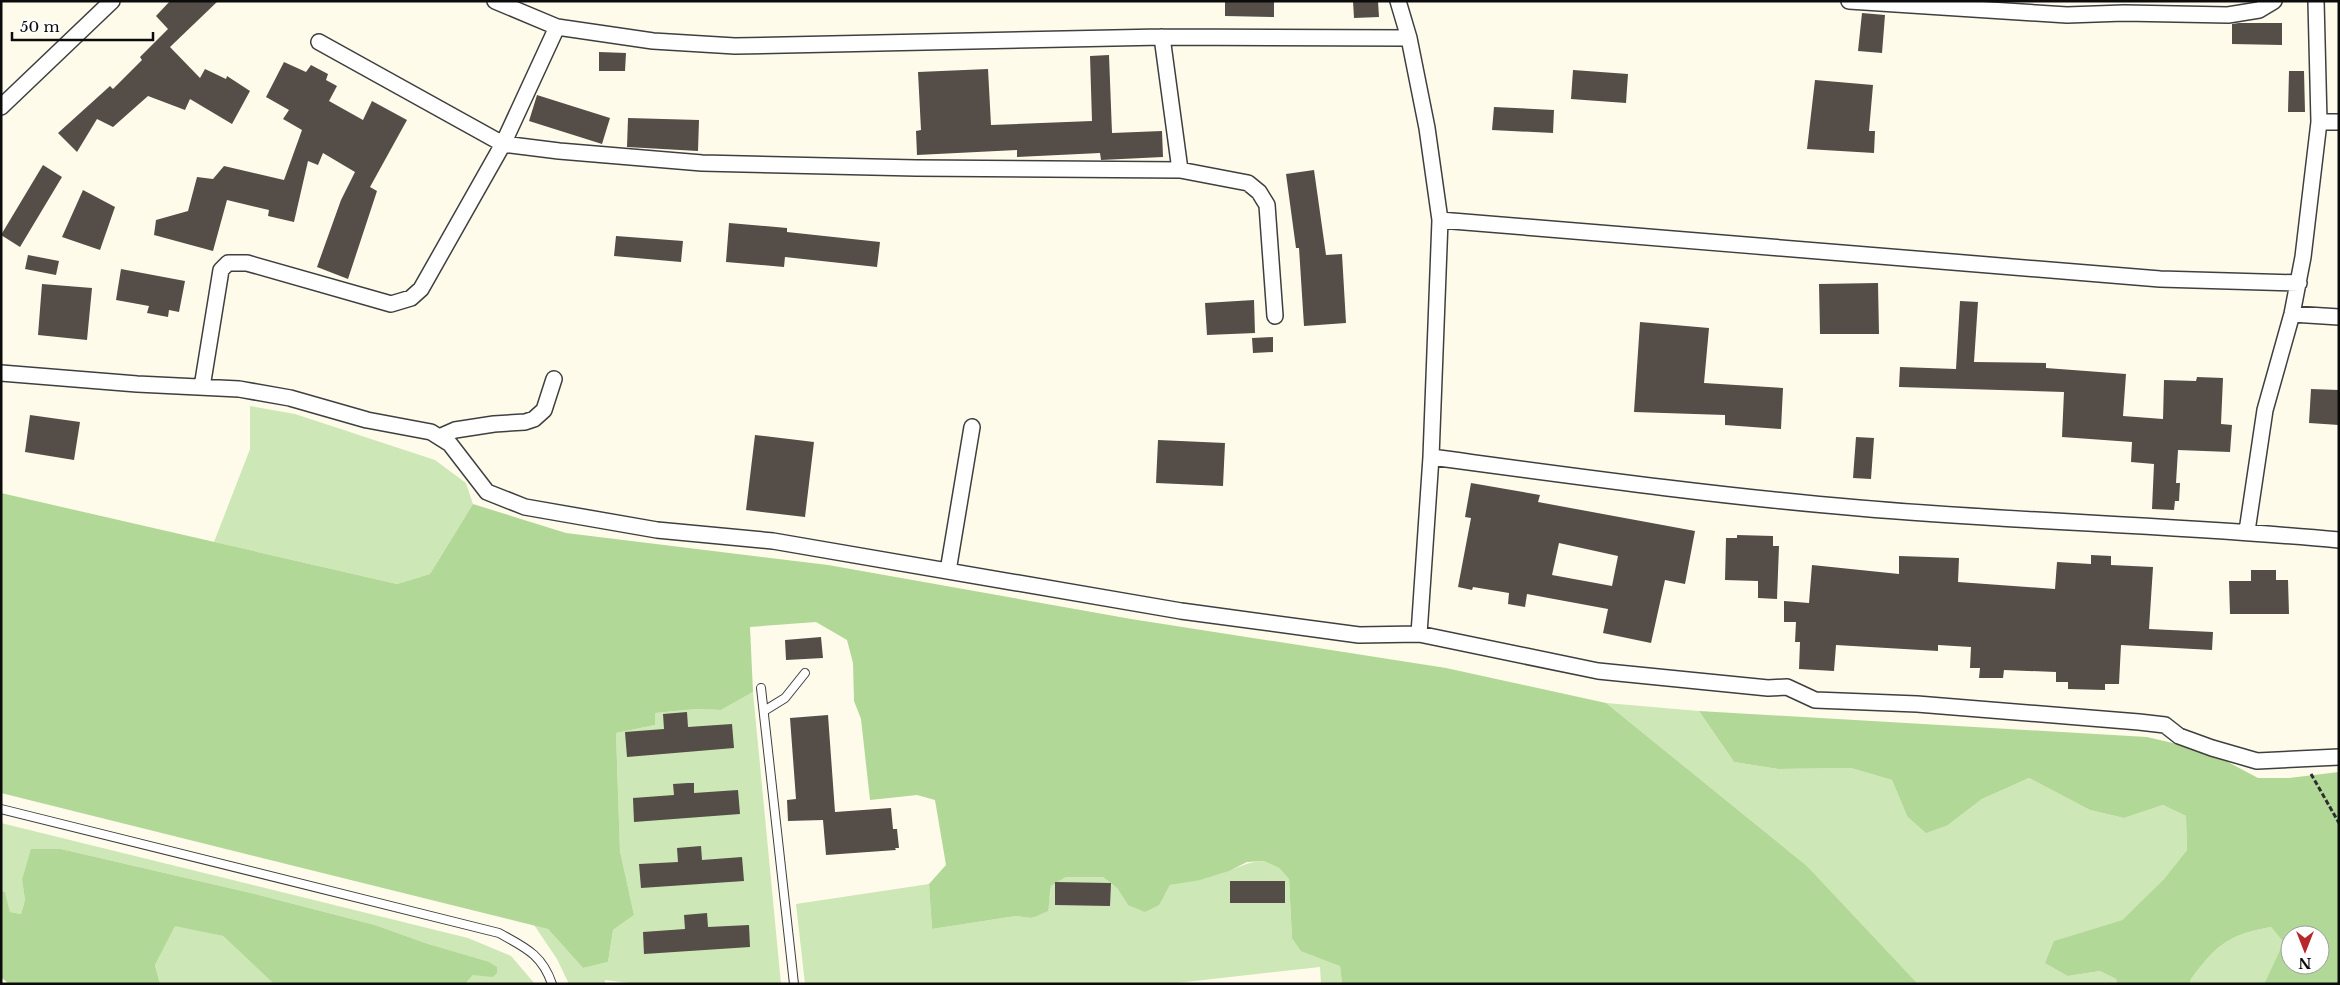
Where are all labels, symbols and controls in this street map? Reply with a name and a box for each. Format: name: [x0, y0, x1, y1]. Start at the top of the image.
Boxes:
scale bar: [12, 10, 154, 42]
text: 50 m: [20, 17, 60, 36]
north arrow: [2280, 925, 2330, 975]
text: N: [2298, 954, 2312, 972]

